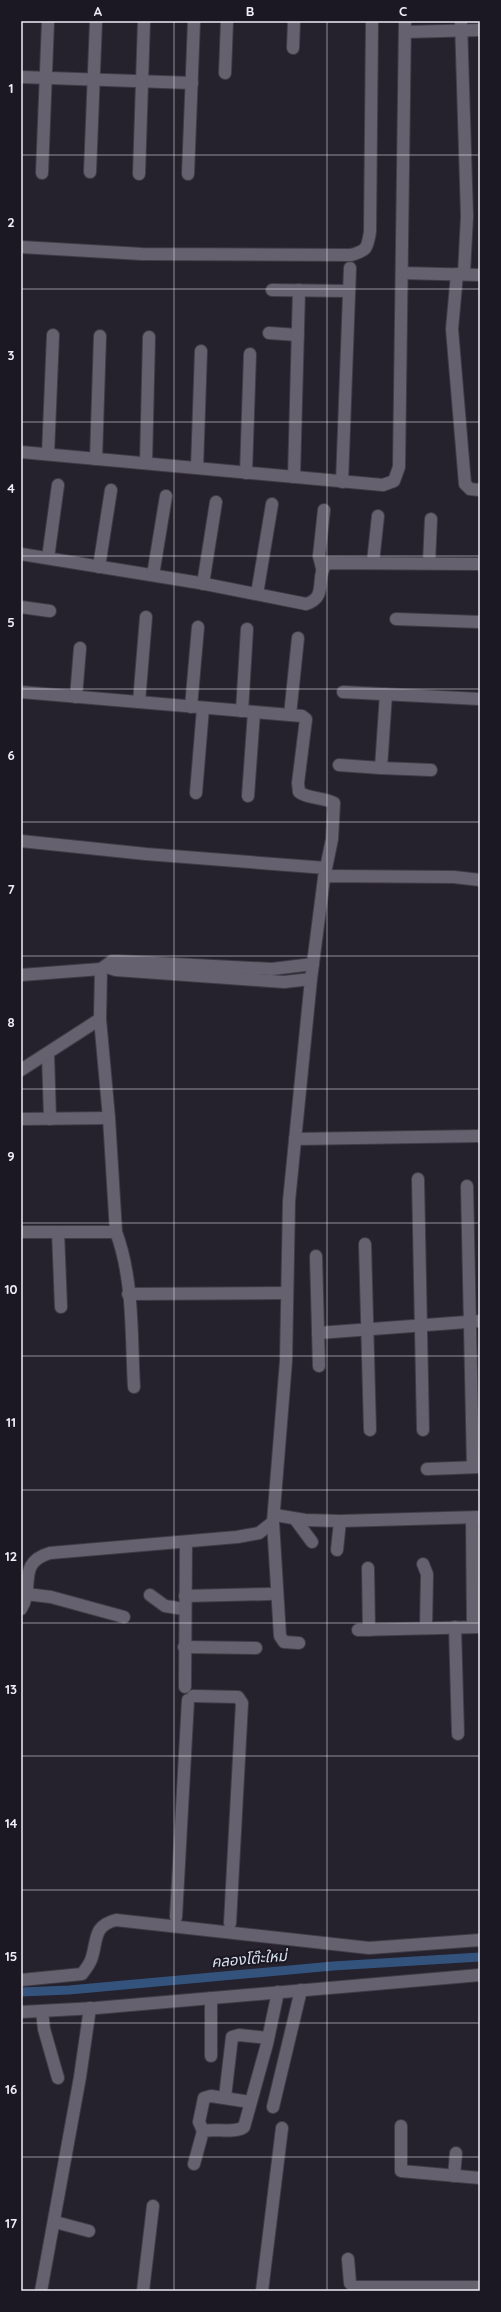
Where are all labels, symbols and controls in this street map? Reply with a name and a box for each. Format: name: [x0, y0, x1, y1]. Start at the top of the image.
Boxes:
text: A: [94, 3, 103, 19]
text: B: [246, 3, 254, 19]
text: C: [399, 3, 407, 19]
text: 1: [8, 80, 14, 96]
text: 2: [7, 214, 15, 230]
text: 3: [8, 347, 15, 363]
text: 4: [7, 480, 15, 496]
text: 5: [7, 614, 15, 630]
text: 6: [7, 747, 15, 763]
text: 7: [7, 881, 15, 897]
text: 8: [7, 1014, 15, 1030]
text: 9: [7, 1148, 15, 1164]
text: 10: [4, 1281, 18, 1297]
text: 11: [6, 1414, 16, 1430]
text: 12: [5, 1548, 17, 1564]
text: 13: [5, 1681, 17, 1697]
text: 14: [5, 1815, 18, 1831]
water label: คลองโต๊ะใหม่: [210, 1946, 290, 1971]
text: 15: [5, 1948, 17, 1964]
text: 16: [5, 2081, 17, 2097]
text: 17: [5, 2215, 17, 2231]

